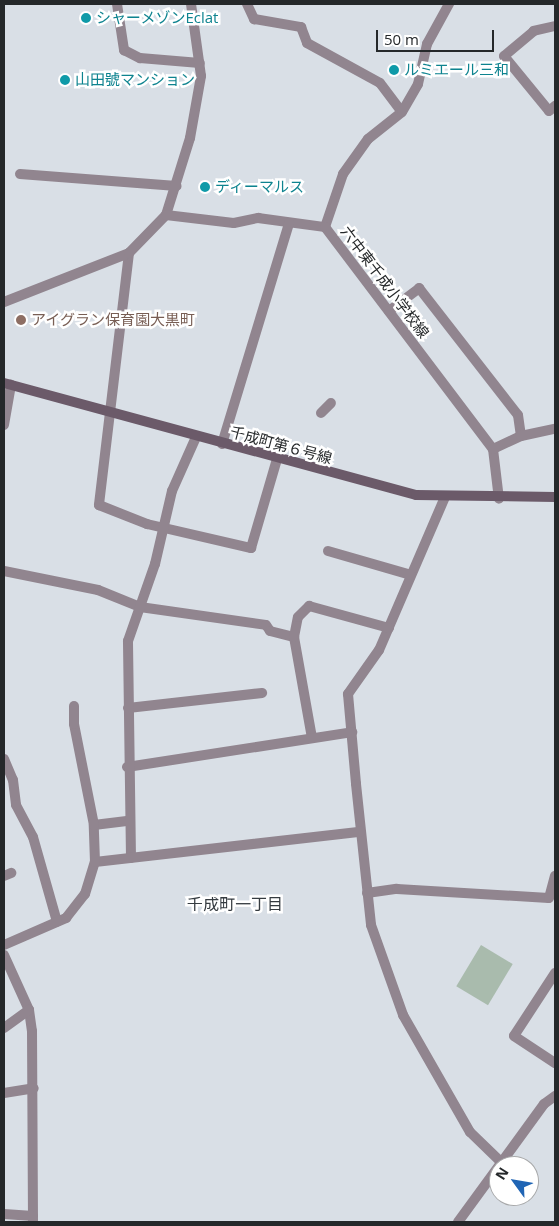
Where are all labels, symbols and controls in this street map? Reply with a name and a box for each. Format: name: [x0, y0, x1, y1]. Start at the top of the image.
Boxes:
place label: シャーメゾンEclat: [96, 9, 219, 27]
marker: シャーメゾンEclat: [80, 12, 92, 24]
scale bar: [379, 20, 496, 52]
text: 50 m: [384, 29, 419, 49]
place label: ルミエール三和: [404, 61, 509, 79]
marker: ルミエール三和: [388, 64, 400, 76]
place label: 山田號マンション: [75, 71, 195, 89]
marker: 山田號マンション: [59, 74, 71, 86]
place label: ディーマルス: [215, 178, 305, 196]
marker: ディーマルス: [199, 181, 211, 193]
street label: 六中東千成小学校線: [337, 223, 433, 341]
place label: アイグラン保育園大黒町: [31, 311, 196, 329]
marker: アイグラン保育園大黒町: [15, 314, 27, 326]
street label: 千成町第６号線: [228, 423, 334, 467]
district label: 千成町一丁目: [187, 894, 283, 914]
north arrow: [489, 1156, 539, 1206]
text: N: [491, 1163, 513, 1183]

